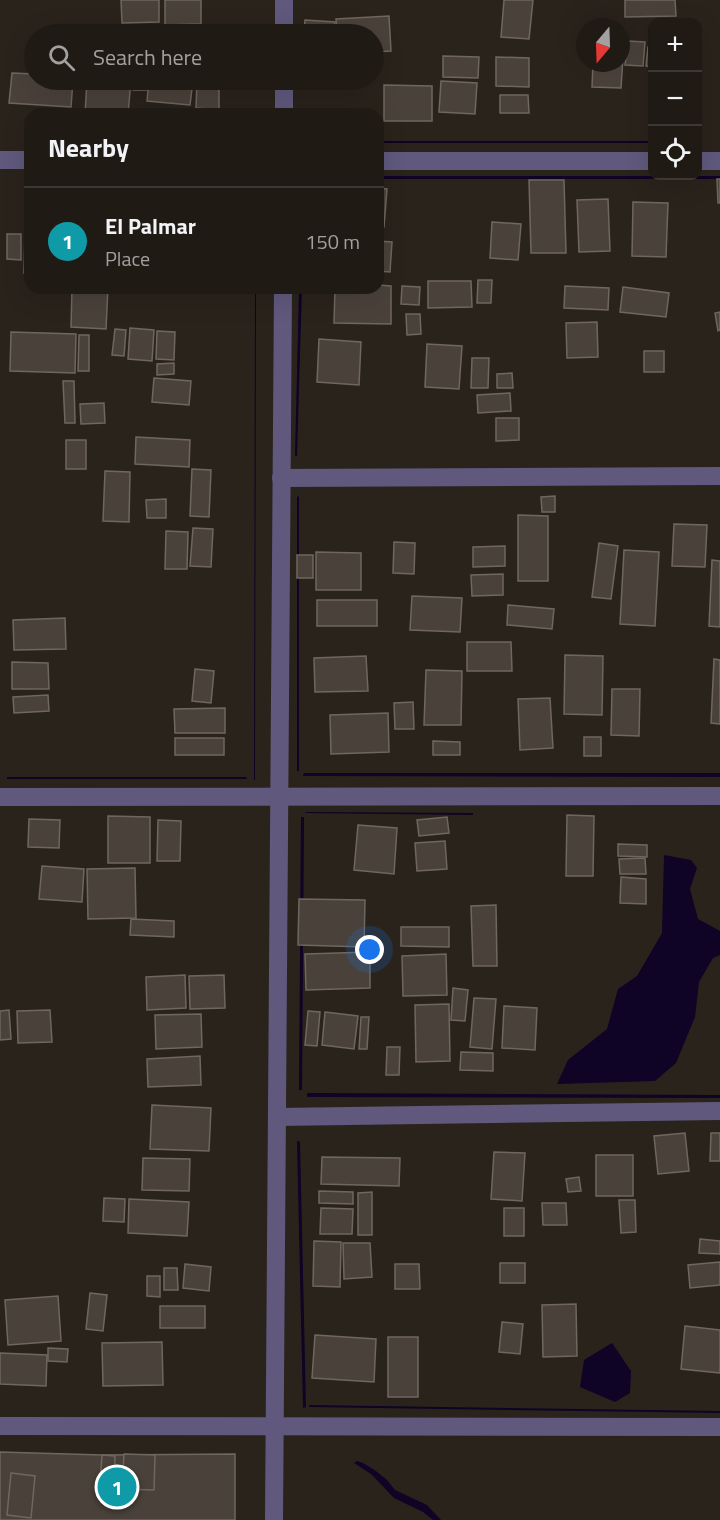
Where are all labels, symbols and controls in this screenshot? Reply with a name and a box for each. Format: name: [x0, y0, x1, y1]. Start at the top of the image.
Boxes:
north arrow: [576, 18, 630, 72]
map controls: [648, 18, 702, 180]
button: +: [648, 18, 702, 72]
search box: [24, 24, 384, 90]
text: Search here: [93, 40, 202, 74]
icon: search: [45, 41, 78, 74]
button: −: [648, 72, 702, 126]
button: locate: [648, 126, 702, 180]
text: Nearby: [48, 128, 129, 167]
text: El Palmar: [105, 209, 196, 243]
text: 1: [62, 226, 73, 257]
text: 150 m: [305, 226, 360, 257]
text: Place: [105, 243, 150, 274]
your location: [355, 935, 384, 964]
pin: 1: [98, 1464, 136, 1510]

